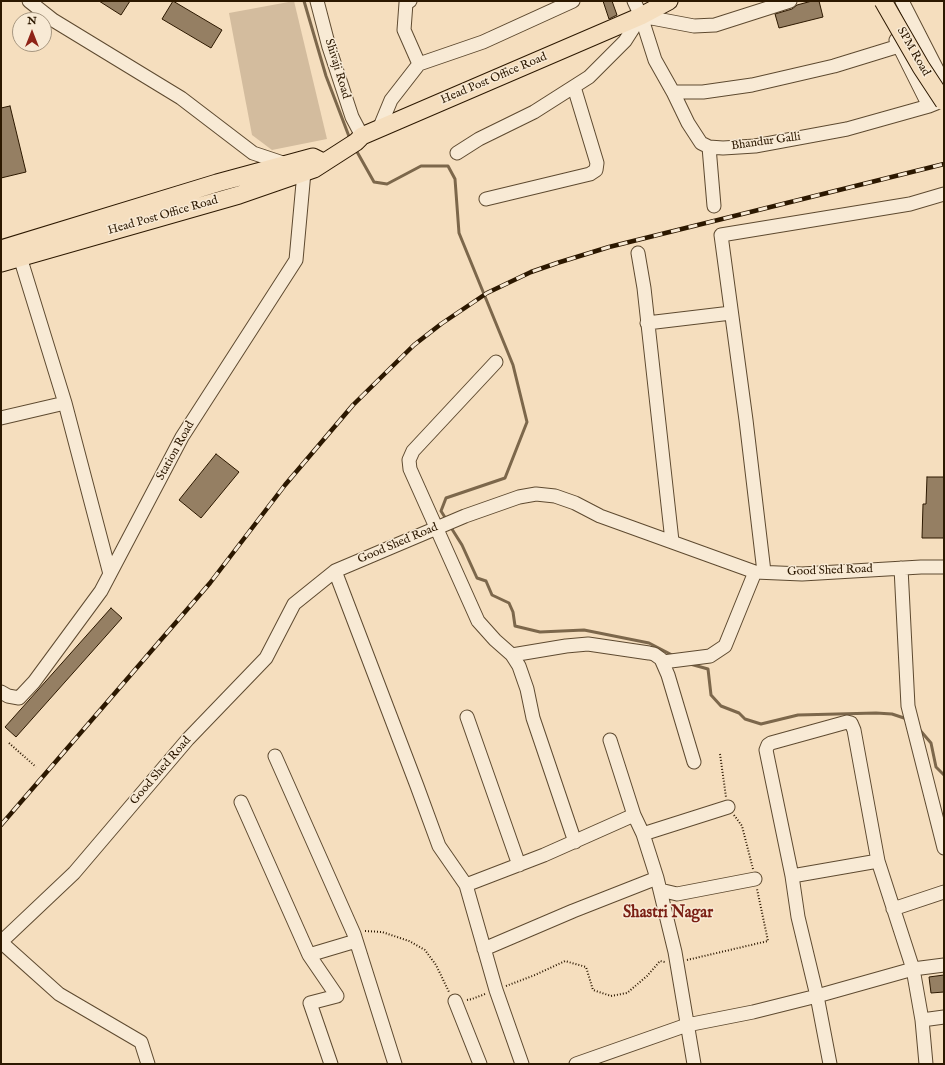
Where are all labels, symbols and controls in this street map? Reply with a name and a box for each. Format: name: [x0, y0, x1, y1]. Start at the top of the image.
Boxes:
north arrow: [12, 12, 52, 52]
text: N: [27, 14, 37, 28]
street label: SPM Road: [893, 25, 933, 79]
street label: Shivaji Road: [321, 37, 353, 101]
street label: Head Post Office Road: [439, 50, 549, 108]
street label: Bhandur Galli: [730, 130, 802, 154]
street label: Head Post Office Road: [106, 193, 220, 239]
street label: Station Road: [154, 419, 198, 483]
street label: Good Shed Road: [356, 521, 440, 567]
street label: Good Shed Road: [787, 562, 873, 580]
street label: Good Shed Road: [127, 734, 195, 808]
district label: Shastri Nagar: [623, 904, 713, 924]

